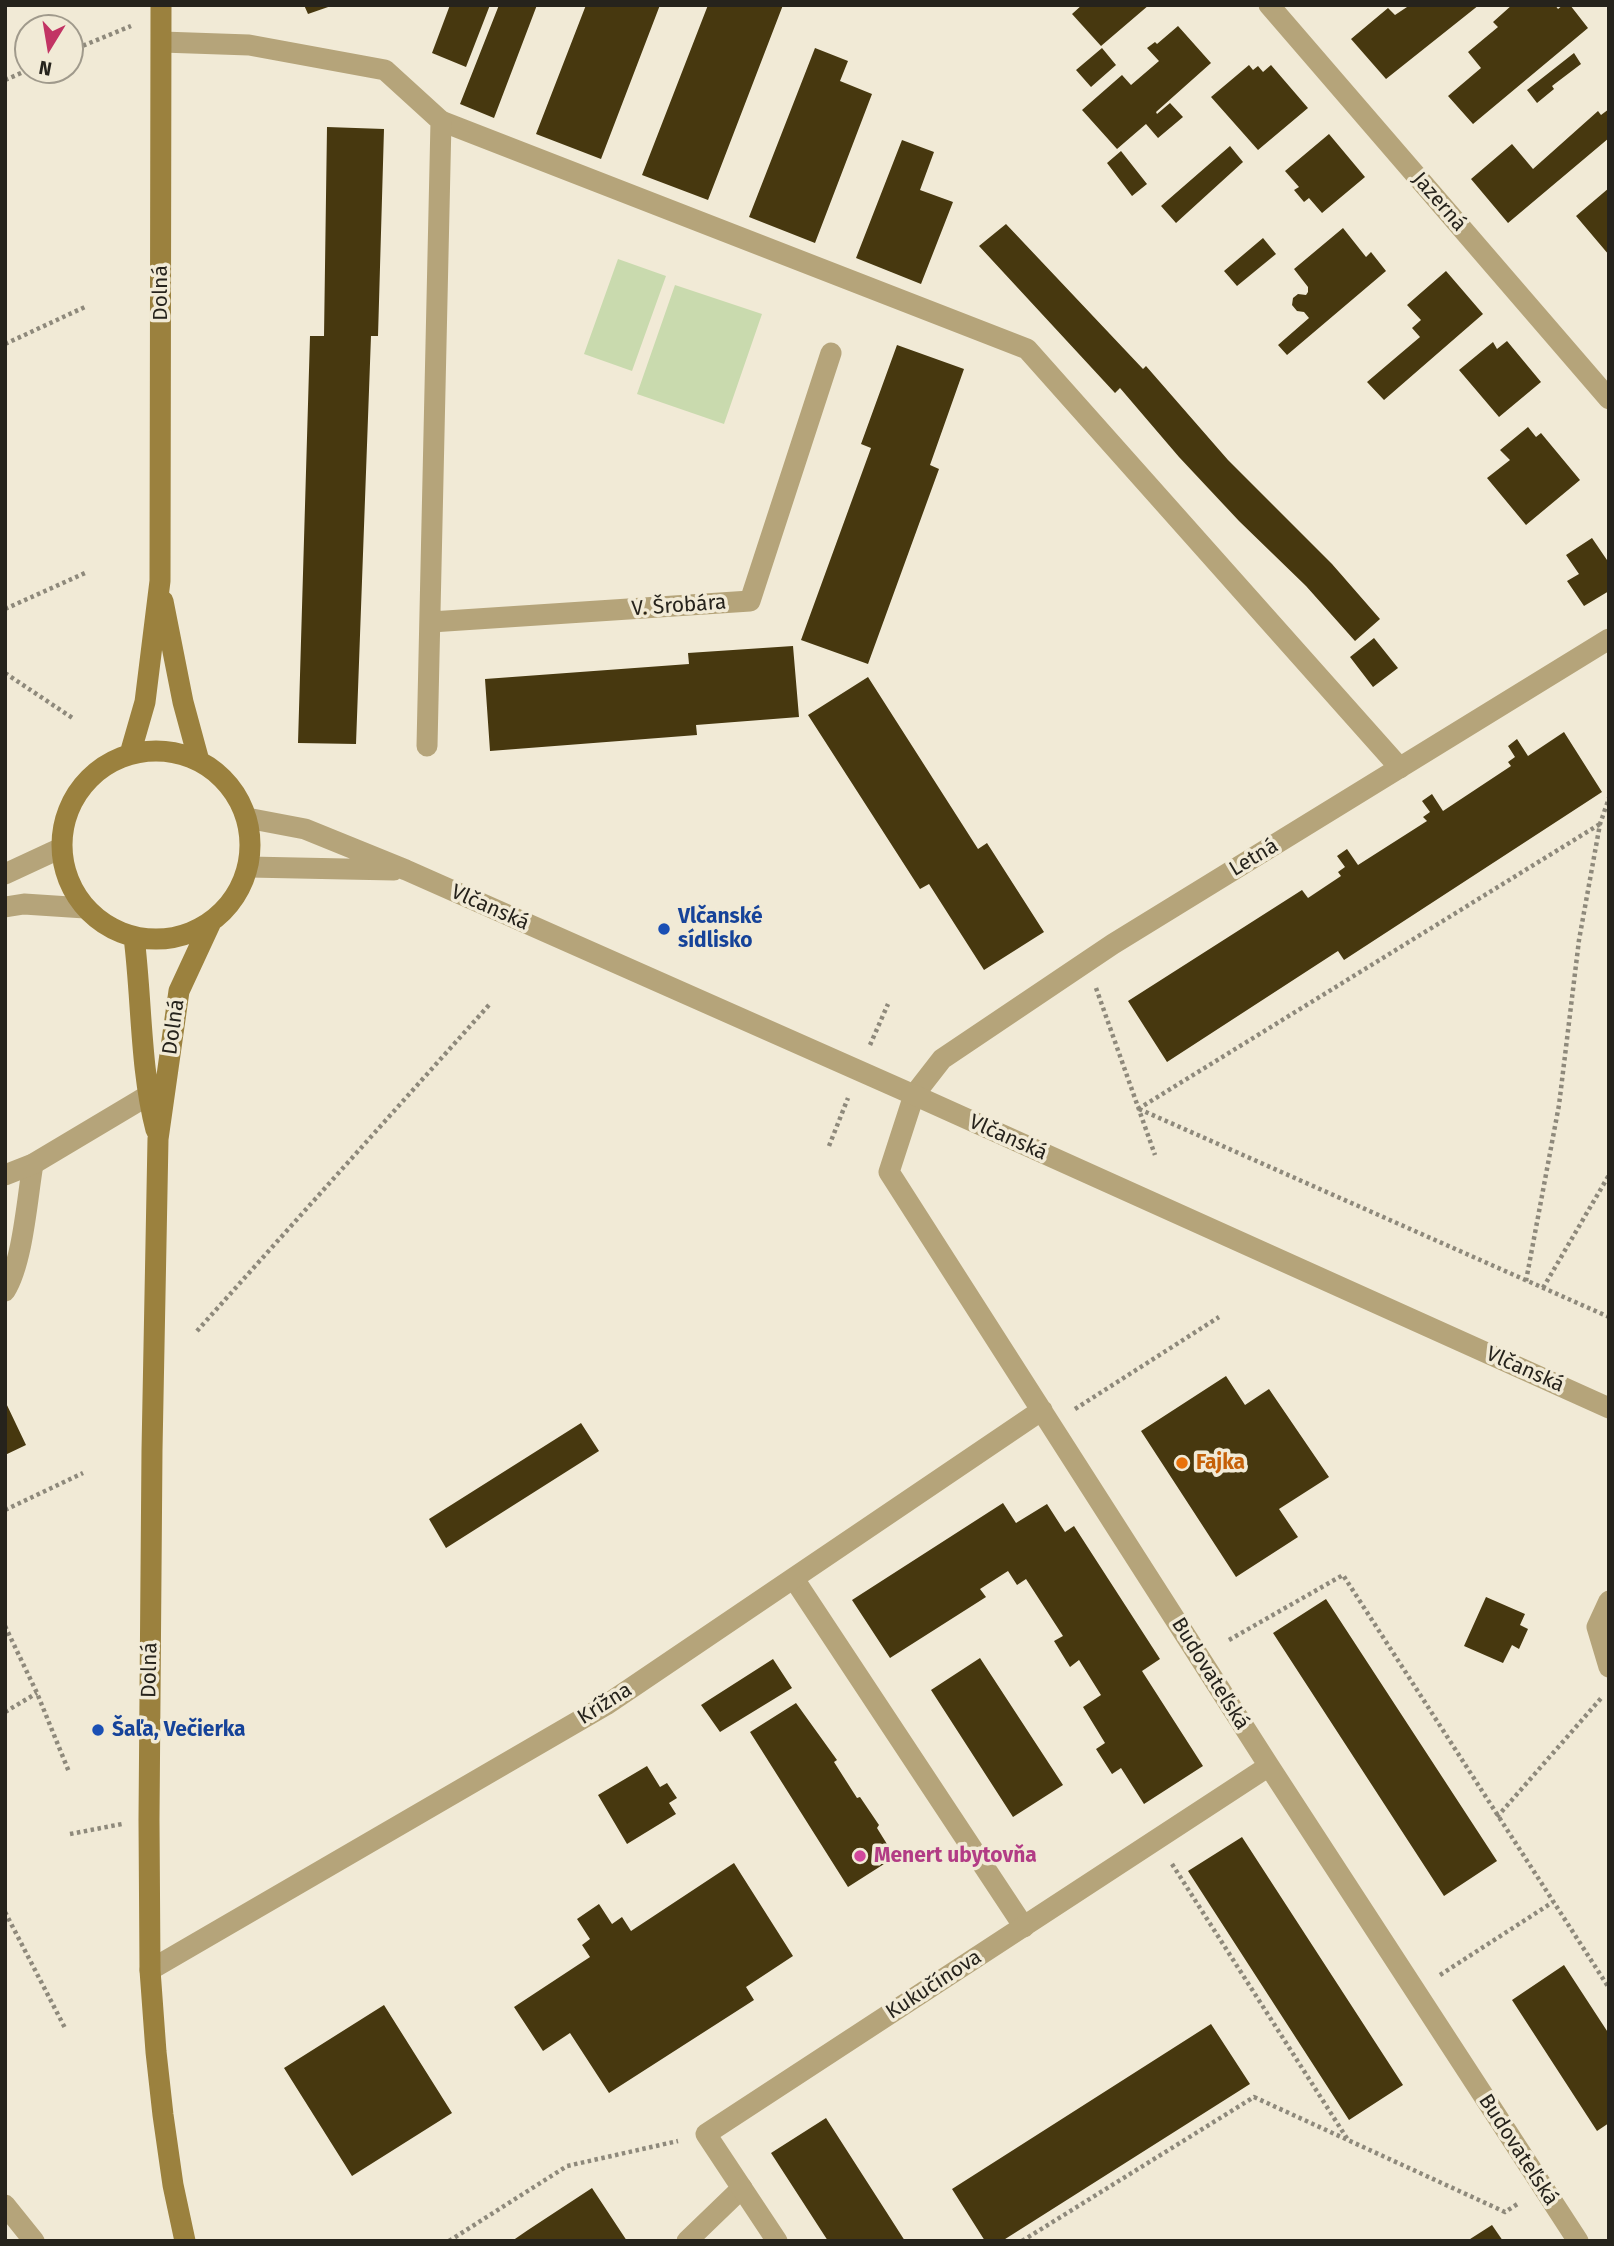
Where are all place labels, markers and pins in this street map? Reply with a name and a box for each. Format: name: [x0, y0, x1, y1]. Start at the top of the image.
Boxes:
place label: Vlčanské sídlisko: [678, 904, 763, 954]
marker: Vlčanské sídlisko: [656, 921, 672, 937]
place label: Fajka: [1196, 1450, 1245, 1476]
marker: Fajka: [1174, 1455, 1190, 1471]
place label: Šaľa, Večierka: [112, 1717, 246, 1743]
marker: Šaľa, Večierka: [90, 1722, 106, 1738]
place label: Menert ubytovňa: [874, 1843, 1037, 1869]
marker: Menert ubytovňa: [852, 1848, 868, 1864]

